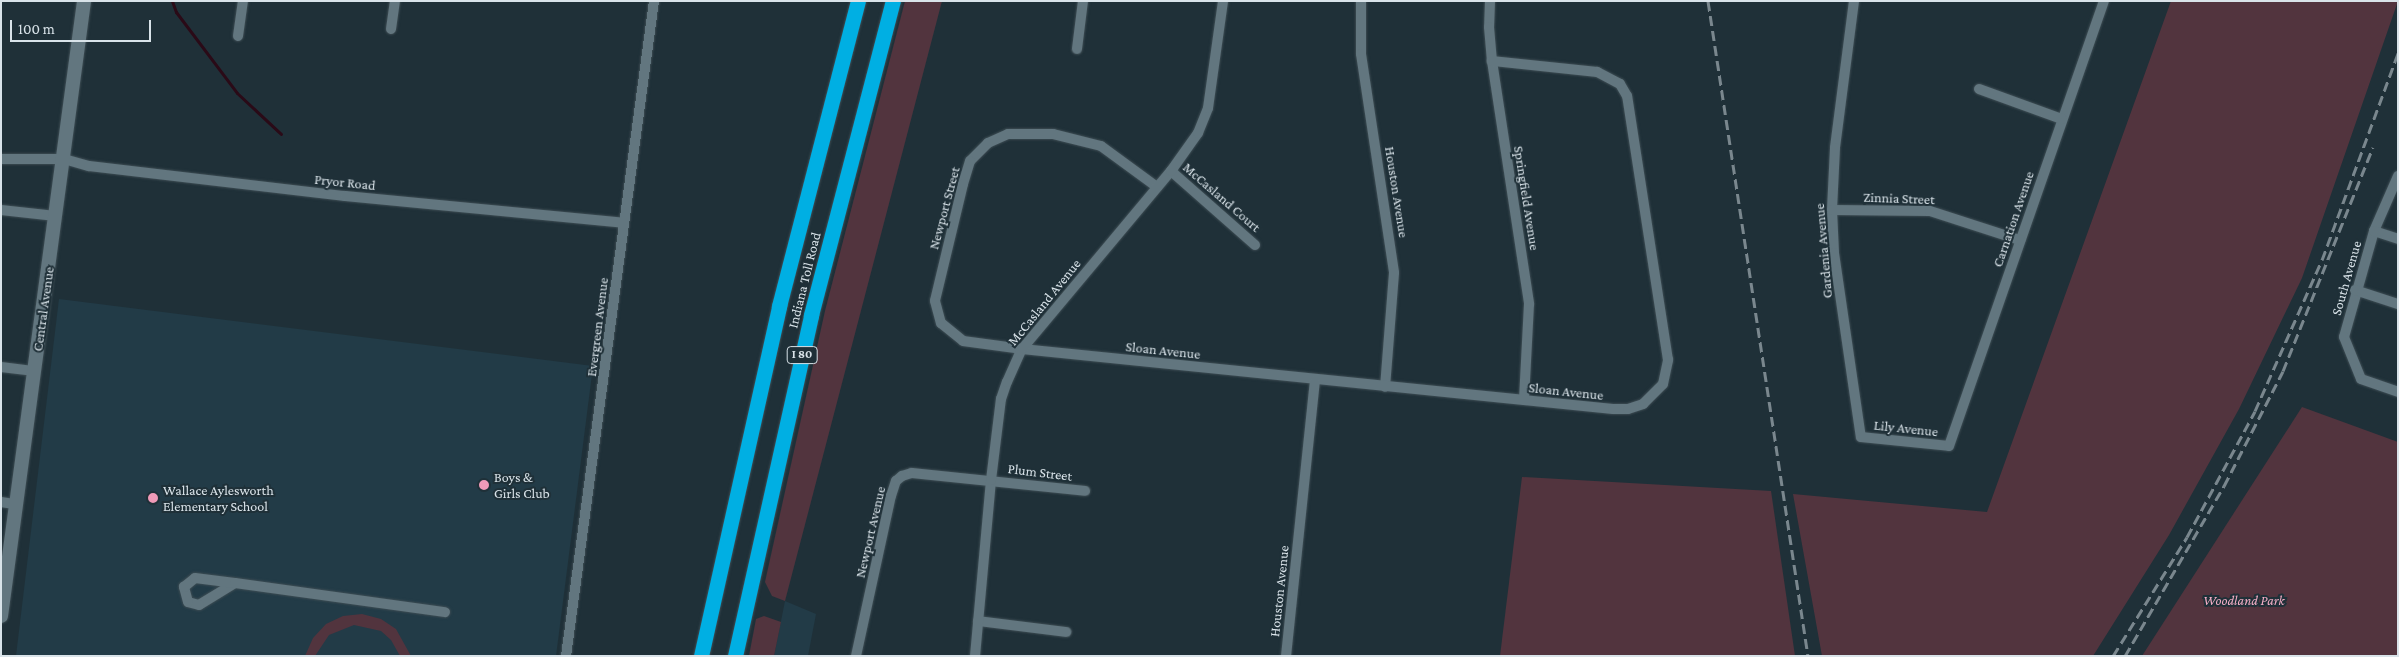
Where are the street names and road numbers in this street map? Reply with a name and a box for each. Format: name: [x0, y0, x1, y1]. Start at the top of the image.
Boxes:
street label: Houston Avenue: [1382, 145, 1412, 239]
street label: Springfield Avenue: [1510, 145, 1544, 251]
street label: McCasland Court: [1180, 159, 1264, 235]
street label: Newport Street: [925, 165, 963, 251]
street label: Carnation Avenue: [1989, 169, 2037, 269]
street label: Pryor Road: [314, 170, 376, 194]
street label: Zinnia Street: [1863, 188, 1935, 208]
street label: Gardenia Avenue: [1810, 203, 1836, 299]
street label: Indiana Toll Road: [784, 230, 824, 330]
street label: South Avenue: [2327, 239, 2365, 317]
street label: McCasland Avenue: [1004, 255, 1084, 349]
street label: Central Avenue: [29, 266, 57, 352]
street label: Evergreen Avenue: [583, 277, 611, 377]
street label: Sloan Avenue: [1125, 338, 1201, 362]
road number: I 80: [786, 346, 818, 364]
street label: Sloan Avenue: [1528, 379, 1604, 403]
street label: Lily Avenue: [1873, 416, 1939, 440]
street label: Plum Street: [1007, 460, 1073, 484]
street label: Newport Avenue: [851, 485, 889, 579]
street label: Houston Avenue: [1266, 544, 1292, 638]

